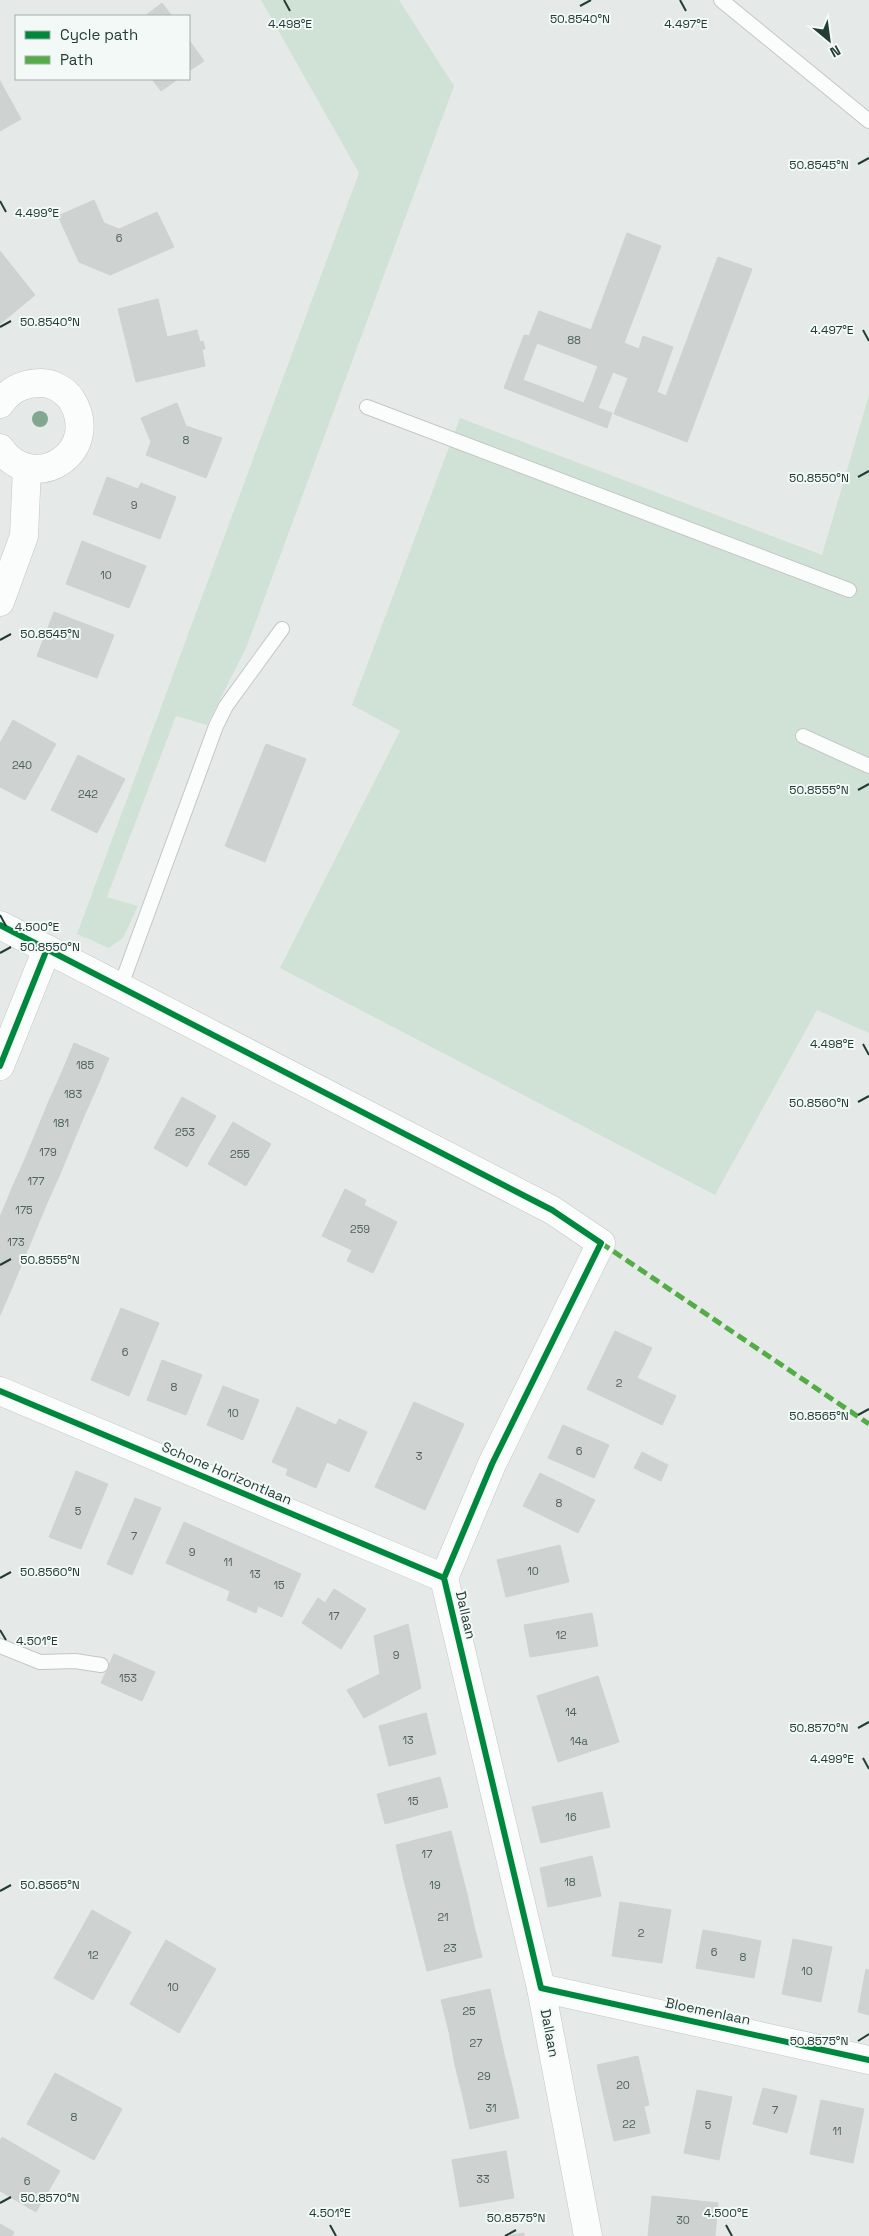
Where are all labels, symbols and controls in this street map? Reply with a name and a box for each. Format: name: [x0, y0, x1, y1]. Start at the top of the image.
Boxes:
text: 50.8540°N: [550, 11, 610, 27]
legend: [15, 15, 190, 80]
north arrow: [804, 15, 854, 65]
text: 4.498°E: [268, 16, 312, 32]
text: 4.497°E: [664, 16, 708, 32]
text: Cycle path: [60, 25, 138, 44]
text: N: [827, 41, 844, 62]
text: Path: [60, 50, 93, 69]
text: 50.8545°N: [789, 157, 849, 173]
text: 4.499°E: [15, 205, 59, 221]
house number: 6: [116, 231, 123, 245]
text: 50.8540°N: [20, 314, 80, 330]
text: 4.497°E: [810, 322, 854, 338]
house number: 88: [567, 333, 581, 347]
house number: 8: [183, 433, 190, 447]
text: 50.8550°N: [789, 470, 849, 486]
house number: 9: [131, 498, 138, 512]
house number: 10: [100, 568, 112, 582]
text: 50.8545°N: [20, 626, 80, 642]
house number: 240: [12, 758, 32, 772]
text: 50.8555°N: [789, 782, 849, 798]
house number: 242: [78, 787, 98, 801]
text: 4.500°E: [15, 919, 59, 935]
text: 50.8550°N: [20, 939, 80, 955]
text: 4.498°E: [810, 1036, 854, 1052]
house number: 185: [76, 1058, 94, 1072]
house number: 183: [64, 1087, 82, 1101]
text: 50.8560°N: [789, 1095, 849, 1111]
house number: 181: [53, 1116, 69, 1130]
house number: 253: [175, 1125, 195, 1139]
house number: 179: [39, 1145, 57, 1159]
house number: 255: [230, 1147, 250, 1161]
house number: 177: [27, 1174, 45, 1188]
house number: 175: [15, 1203, 33, 1217]
house number: 259: [350, 1222, 370, 1236]
house number: 173: [7, 1235, 25, 1249]
text: 50.8555°N: [20, 1252, 80, 1268]
house number: 6: [122, 1345, 129, 1359]
house number: 2: [616, 1376, 623, 1390]
house number: 8: [171, 1380, 178, 1394]
house number: 10: [227, 1406, 239, 1420]
text: 50.8565°N: [789, 1408, 849, 1424]
street label: Schone Horizontlaan: [159, 1437, 295, 1509]
house number: 6: [576, 1444, 583, 1458]
house number: 3: [416, 1449, 423, 1463]
house number: 8: [556, 1496, 563, 1510]
house number: 5: [75, 1504, 82, 1518]
house number: 7: [131, 1529, 137, 1543]
house number: 9: [189, 1545, 196, 1559]
house number: 11: [223, 1555, 233, 1569]
text: 50.8560°N: [20, 1564, 80, 1580]
house number: 10: [527, 1564, 539, 1578]
house number: 13: [249, 1567, 261, 1581]
house number: 15: [273, 1578, 285, 1592]
street label: Dallaan: [452, 1589, 480, 1641]
house number: 17: [329, 1609, 339, 1623]
house number: 12: [555, 1628, 567, 1642]
text: 4.501°E: [16, 1633, 58, 1649]
house number: 9: [393, 1648, 400, 1662]
house number: 153: [119, 1671, 137, 1685]
house number: 14: [565, 1705, 577, 1719]
text: 50.8570°N: [789, 1720, 849, 1736]
house number: 13: [402, 1733, 414, 1747]
house number: 14a: [570, 1734, 589, 1748]
text: 4.499°E: [810, 1751, 854, 1767]
house number: 15: [407, 1794, 419, 1808]
house number: 16: [565, 1810, 577, 1824]
house number: 17: [422, 1847, 432, 1861]
house number: 18: [564, 1875, 576, 1889]
text: 50.8565°N: [20, 1877, 80, 1893]
house number: 19: [429, 1878, 441, 1892]
house number: 21: [437, 1910, 449, 1924]
house number: 2: [638, 1926, 645, 1940]
house number: 23: [443, 1941, 457, 1955]
house number: 6: [711, 1945, 718, 1959]
house number: 12: [87, 1948, 99, 1962]
house number: 8: [740, 1950, 747, 1964]
house number: 10: [801, 1964, 813, 1978]
house number: 10: [167, 1980, 179, 1994]
street label: Bloemenlaan: [664, 1993, 752, 2029]
house number: 25: [462, 2004, 476, 2018]
street label: Dallaan: [537, 2007, 563, 2059]
text: 50.8575°N: [790, 2033, 848, 2049]
house number: 27: [470, 2036, 482, 2050]
house number: 29: [477, 2069, 491, 2083]
house number: 20: [616, 2078, 630, 2092]
house number: 31: [485, 2101, 497, 2115]
house number: 7: [772, 2103, 778, 2117]
house number: 8: [71, 2110, 78, 2124]
house number: 22: [622, 2117, 636, 2131]
house number: 5: [705, 2118, 712, 2132]
house number: 11: [832, 2124, 842, 2138]
house number: 33: [476, 2172, 490, 2186]
house number: 6: [24, 2174, 31, 2188]
text: 50.8570°N: [20, 2190, 80, 2206]
text: 4.501°E: [309, 2205, 351, 2221]
text: 4.500°E: [704, 2205, 748, 2221]
text: 50.8575°N: [487, 2210, 545, 2226]
house number: 30: [676, 2213, 690, 2227]

